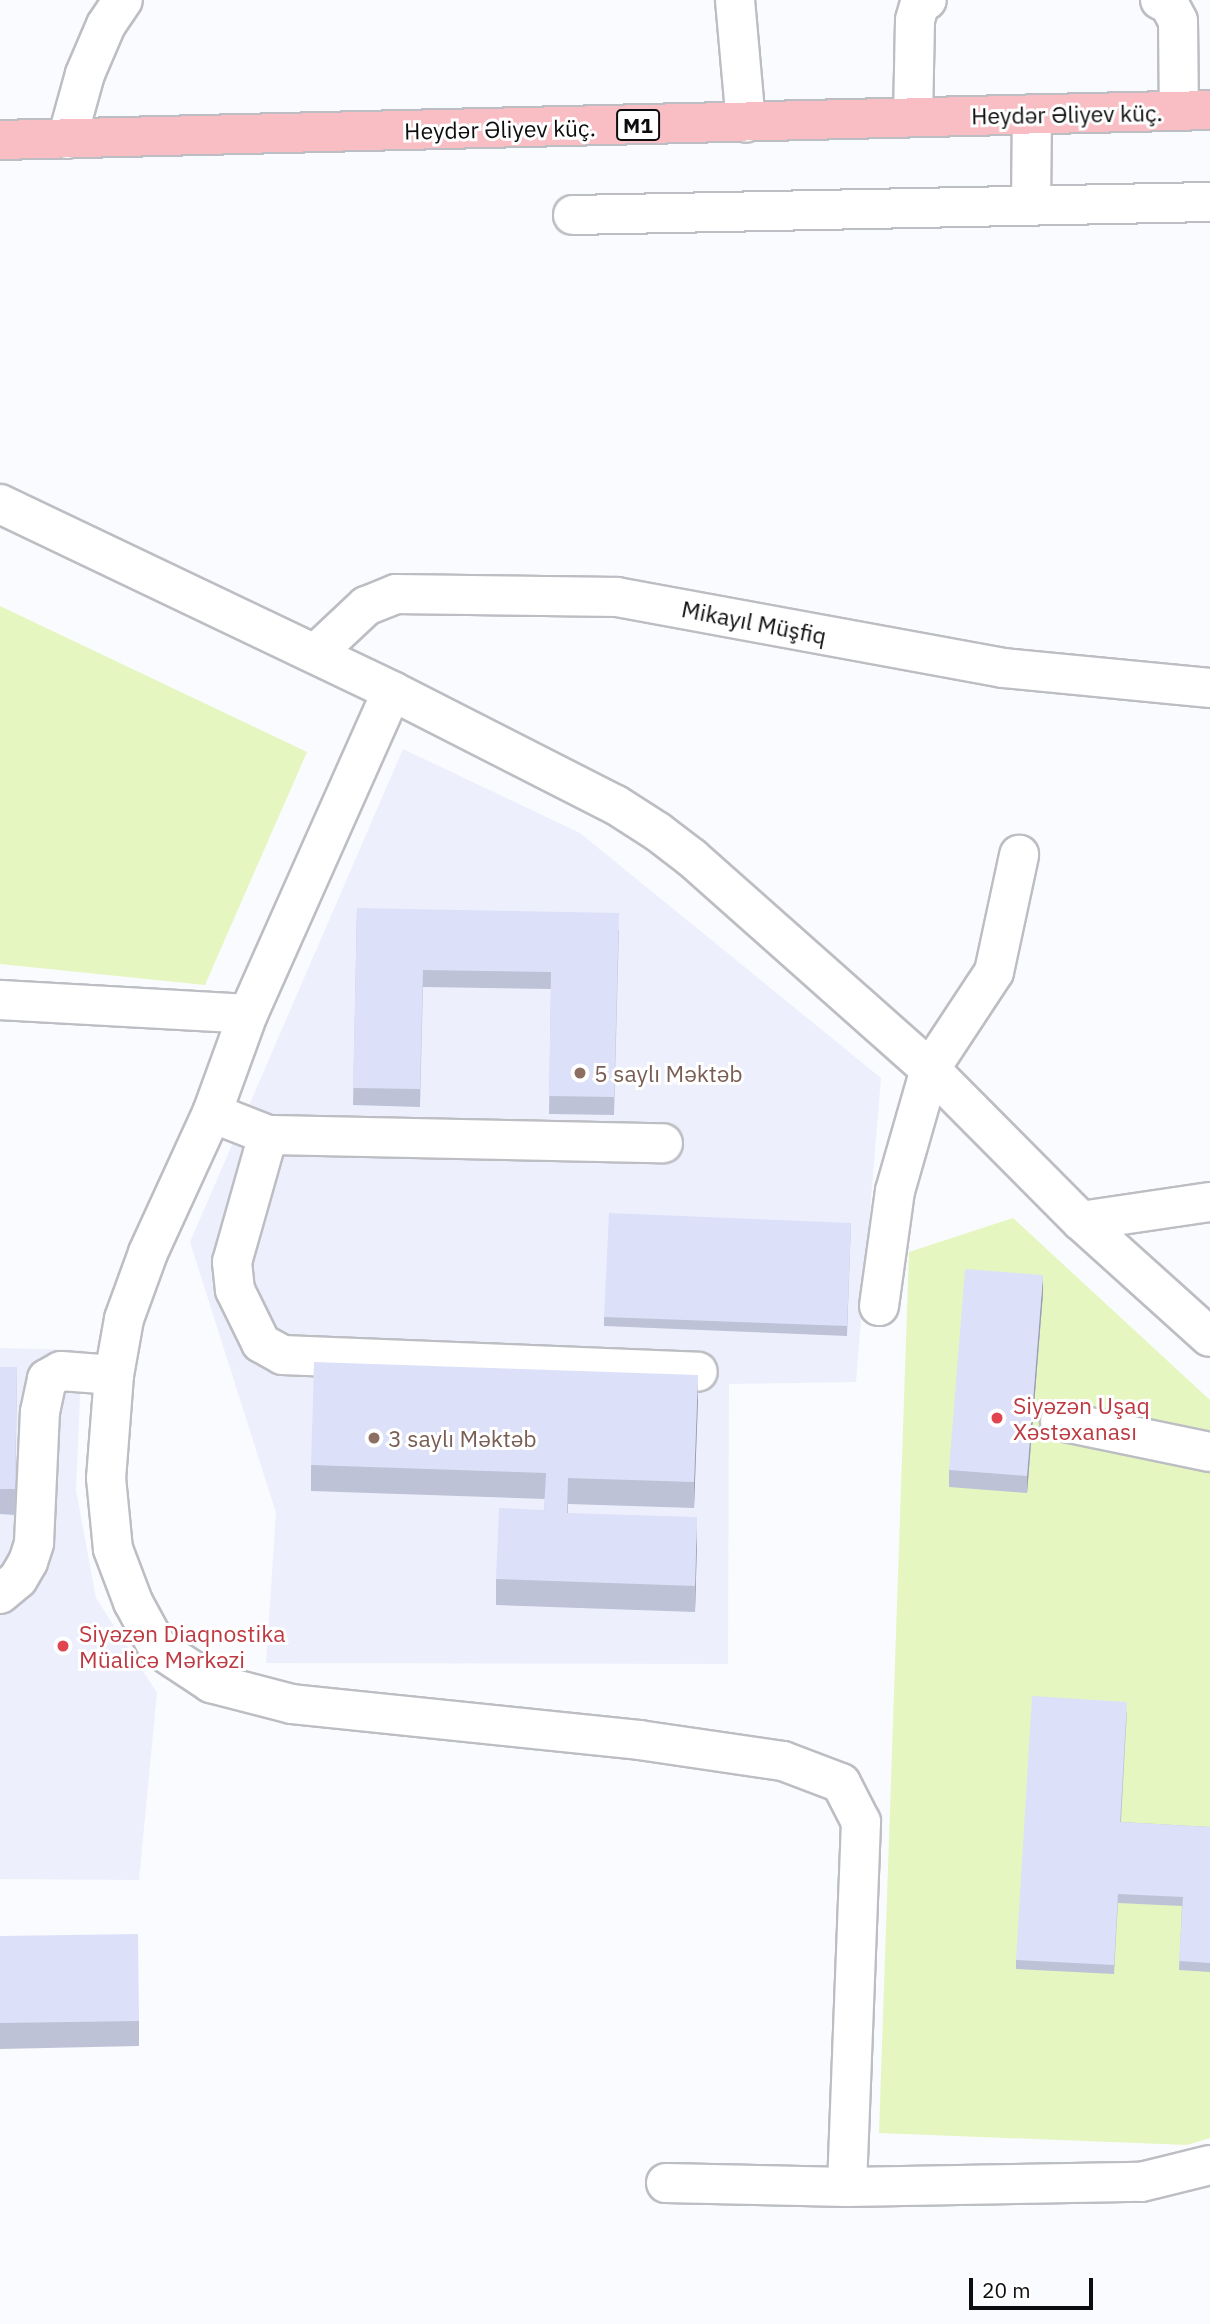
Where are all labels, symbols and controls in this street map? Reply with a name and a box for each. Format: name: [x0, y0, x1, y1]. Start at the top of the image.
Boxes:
street label: Heydər Əliyev küç.: [971, 99, 1163, 129]
road number: M1: [615, 108, 661, 142]
street label: Heydər Əliyev küç.: [404, 114, 596, 144]
street label: Mikayıl Müşfiq: [679, 594, 829, 650]
place label: 5 saylı Məktəb: [594, 1059, 743, 1087]
marker: 5 saylı Məktəb: [572, 1065, 588, 1081]
place label: Siyəzən Uşaq Xəstəxanası: [1013, 1391, 1150, 1445]
marker: Siyəzən Uşaq Xəstəxanası: [987, 1408, 1007, 1428]
place label: 3 saylı Məktəb: [388, 1424, 537, 1452]
marker: 3 saylı Məktəb: [366, 1430, 382, 1446]
place label: Siyəzən Diaqnostika Müalicə Mərkəzi: [79, 1619, 285, 1673]
marker: Siyəzən Diaqnostika Müalicə Mərkəzi: [53, 1636, 73, 1656]
scale bar: [972, 2264, 1096, 2308]
text: 20 m: [982, 2276, 1031, 2304]

